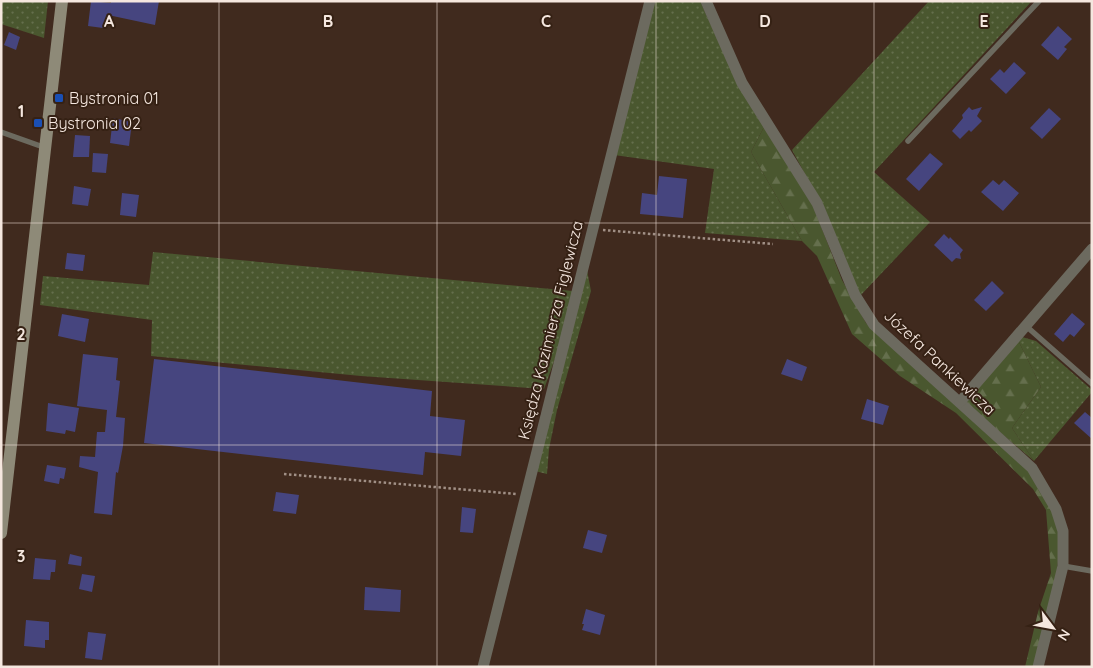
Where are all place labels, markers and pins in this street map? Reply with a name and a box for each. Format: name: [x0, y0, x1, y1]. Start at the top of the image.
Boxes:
place label: Bystronia 01: [69, 88, 159, 108]
marker: Bystronia 01: [53, 92, 65, 104]
place label: Bystronia 02: [48, 113, 141, 133]
marker: Bystronia 02: [32, 117, 44, 129]

